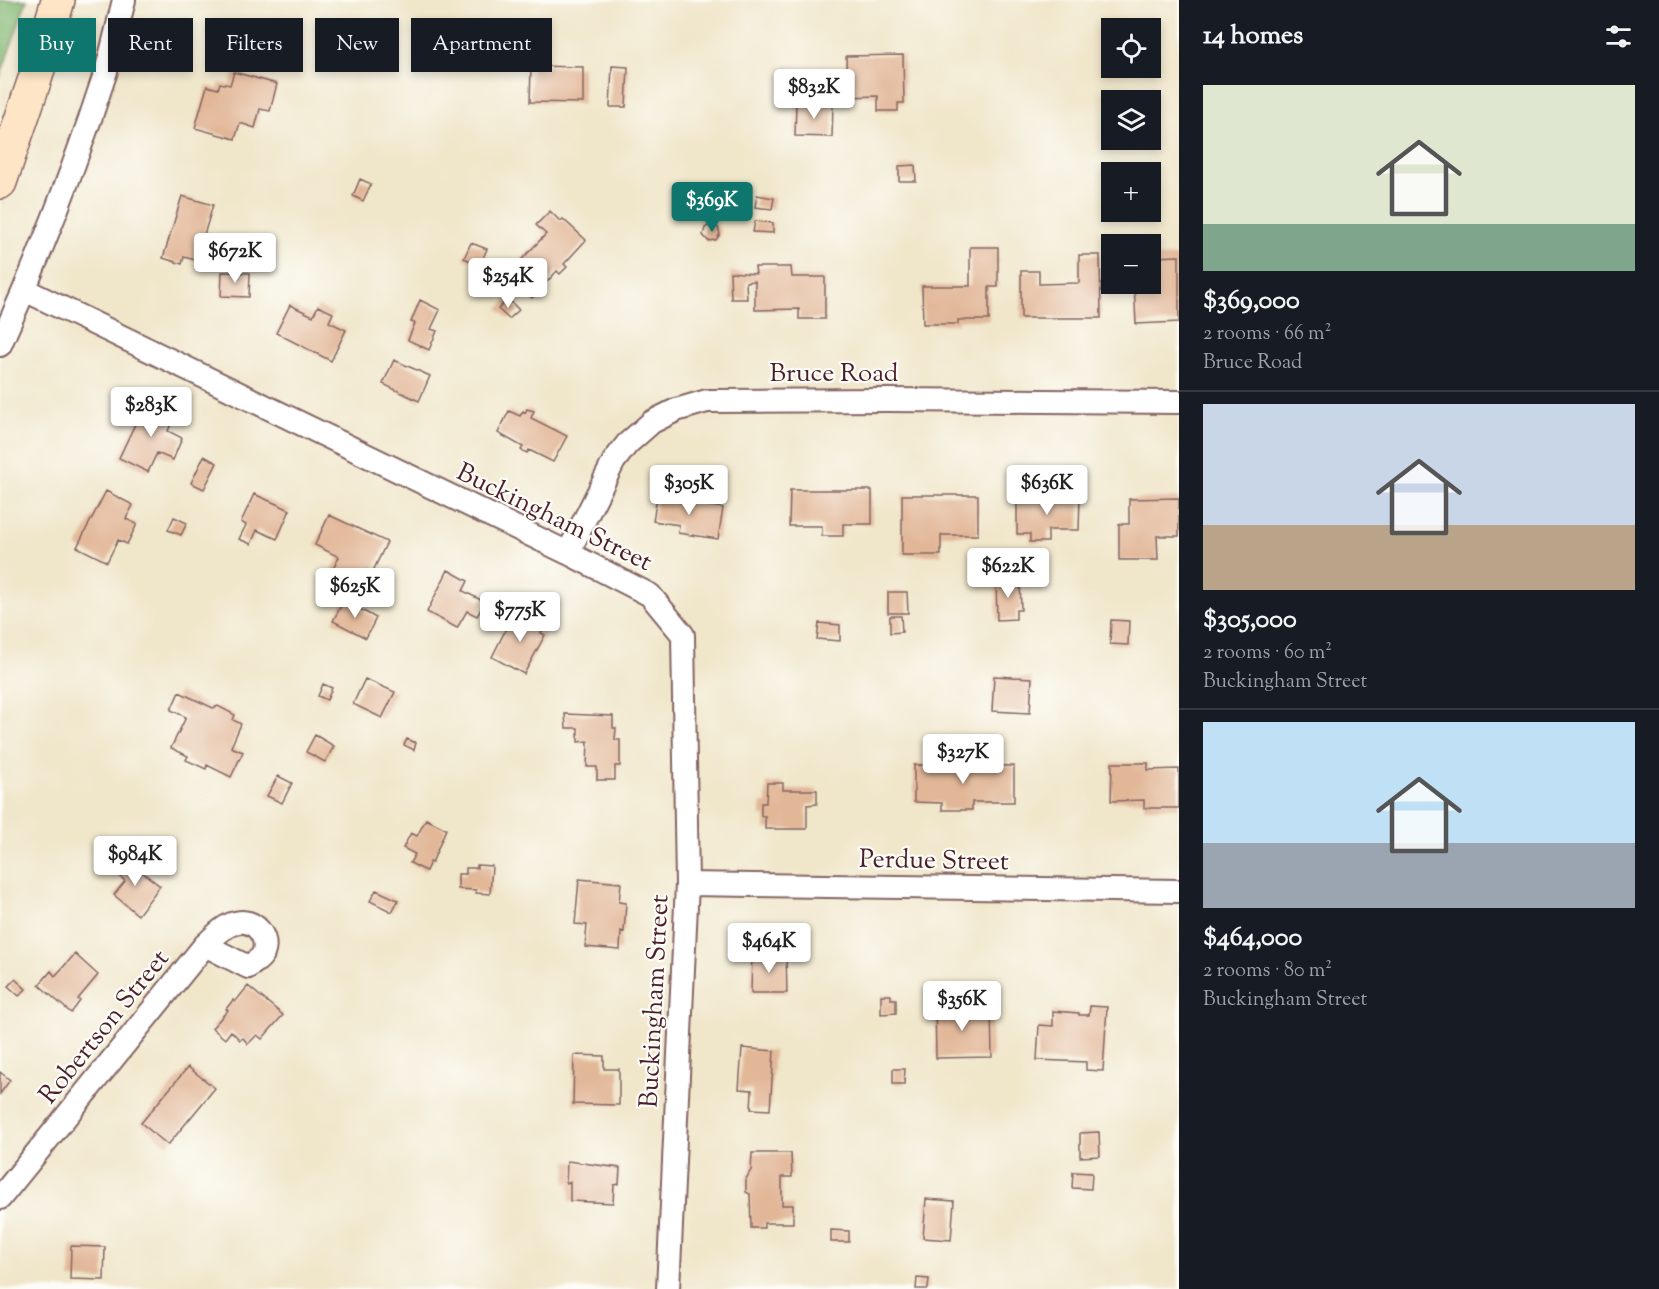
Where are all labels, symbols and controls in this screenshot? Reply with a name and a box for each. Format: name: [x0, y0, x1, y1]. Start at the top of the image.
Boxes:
chip: Buy: [18, 18, 96, 72]
chip: Rent: [108, 18, 193, 72]
chip: Filters: [205, 18, 303, 72]
chip: New: [315, 18, 399, 72]
chip: Apartment: [411, 18, 552, 72]
map controls: [1101, 18, 1161, 294]
button: locate: [1101, 18, 1161, 78]
text: 14 homes: [1203, 18, 1303, 55]
icon: filters: [1602, 20, 1635, 53]
pin: $832K: [772, 69, 856, 120]
text: $832K: [788, 74, 840, 103]
button: layers: [1101, 90, 1161, 150]
icon: home: [1365, 124, 1473, 232]
button: +: [1101, 162, 1161, 222]
pin: $369K: [670, 182, 754, 233]
text: $369K: [686, 187, 738, 216]
pin: $672K: [193, 233, 277, 284]
button: −: [1101, 234, 1161, 294]
text: $672K: [208, 238, 262, 267]
pin: $254K: [466, 258, 550, 309]
text: $254K: [482, 263, 534, 292]
text: $369,000: [1203, 283, 1300, 320]
text: 2 rooms · 66 m²: [1203, 320, 1331, 349]
text: Bruce Road: [1203, 349, 1302, 378]
street label: Bruce Road: [770, 356, 899, 393]
pin: $283K: [109, 387, 193, 438]
text: $283K: [125, 392, 177, 421]
icon: home: [1365, 443, 1473, 551]
street label: Buckingham Street: [450, 455, 658, 582]
pin: $305K: [647, 465, 731, 516]
pin: $636K: [1005, 465, 1089, 516]
text: $305K: [664, 470, 714, 499]
text: $636K: [1021, 470, 1073, 499]
pin: $622K: [966, 548, 1050, 599]
text: $622K: [981, 553, 1035, 582]
pin: $625K: [313, 568, 397, 619]
text: $625K: [329, 573, 381, 602]
pin: $775K: [478, 592, 562, 643]
text: $775K: [494, 597, 546, 626]
text: $305,000: [1203, 602, 1297, 639]
text: 2 rooms · 60 m²: [1203, 639, 1332, 668]
text: Buckingham Street: [1203, 668, 1367, 697]
pin: $327K: [921, 734, 1005, 785]
text: $327K: [937, 739, 989, 768]
icon: home: [1365, 761, 1473, 869]
pin: $984K: [93, 836, 177, 887]
text: $984K: [108, 841, 162, 870]
street label: Perdue Street: [859, 842, 1009, 881]
street label: Buckingham Street: [631, 893, 680, 1109]
text: $464,000: [1203, 920, 1302, 957]
pin: $464K: [727, 923, 811, 974]
text: $464K: [742, 928, 796, 957]
street label: Robertson Street: [31, 942, 179, 1113]
text: 2 rooms · 80 m²: [1203, 957, 1332, 986]
pin: $356K: [920, 981, 1004, 1032]
text: $356K: [937, 986, 987, 1015]
text: Buckingham Street: [1203, 986, 1367, 1015]

